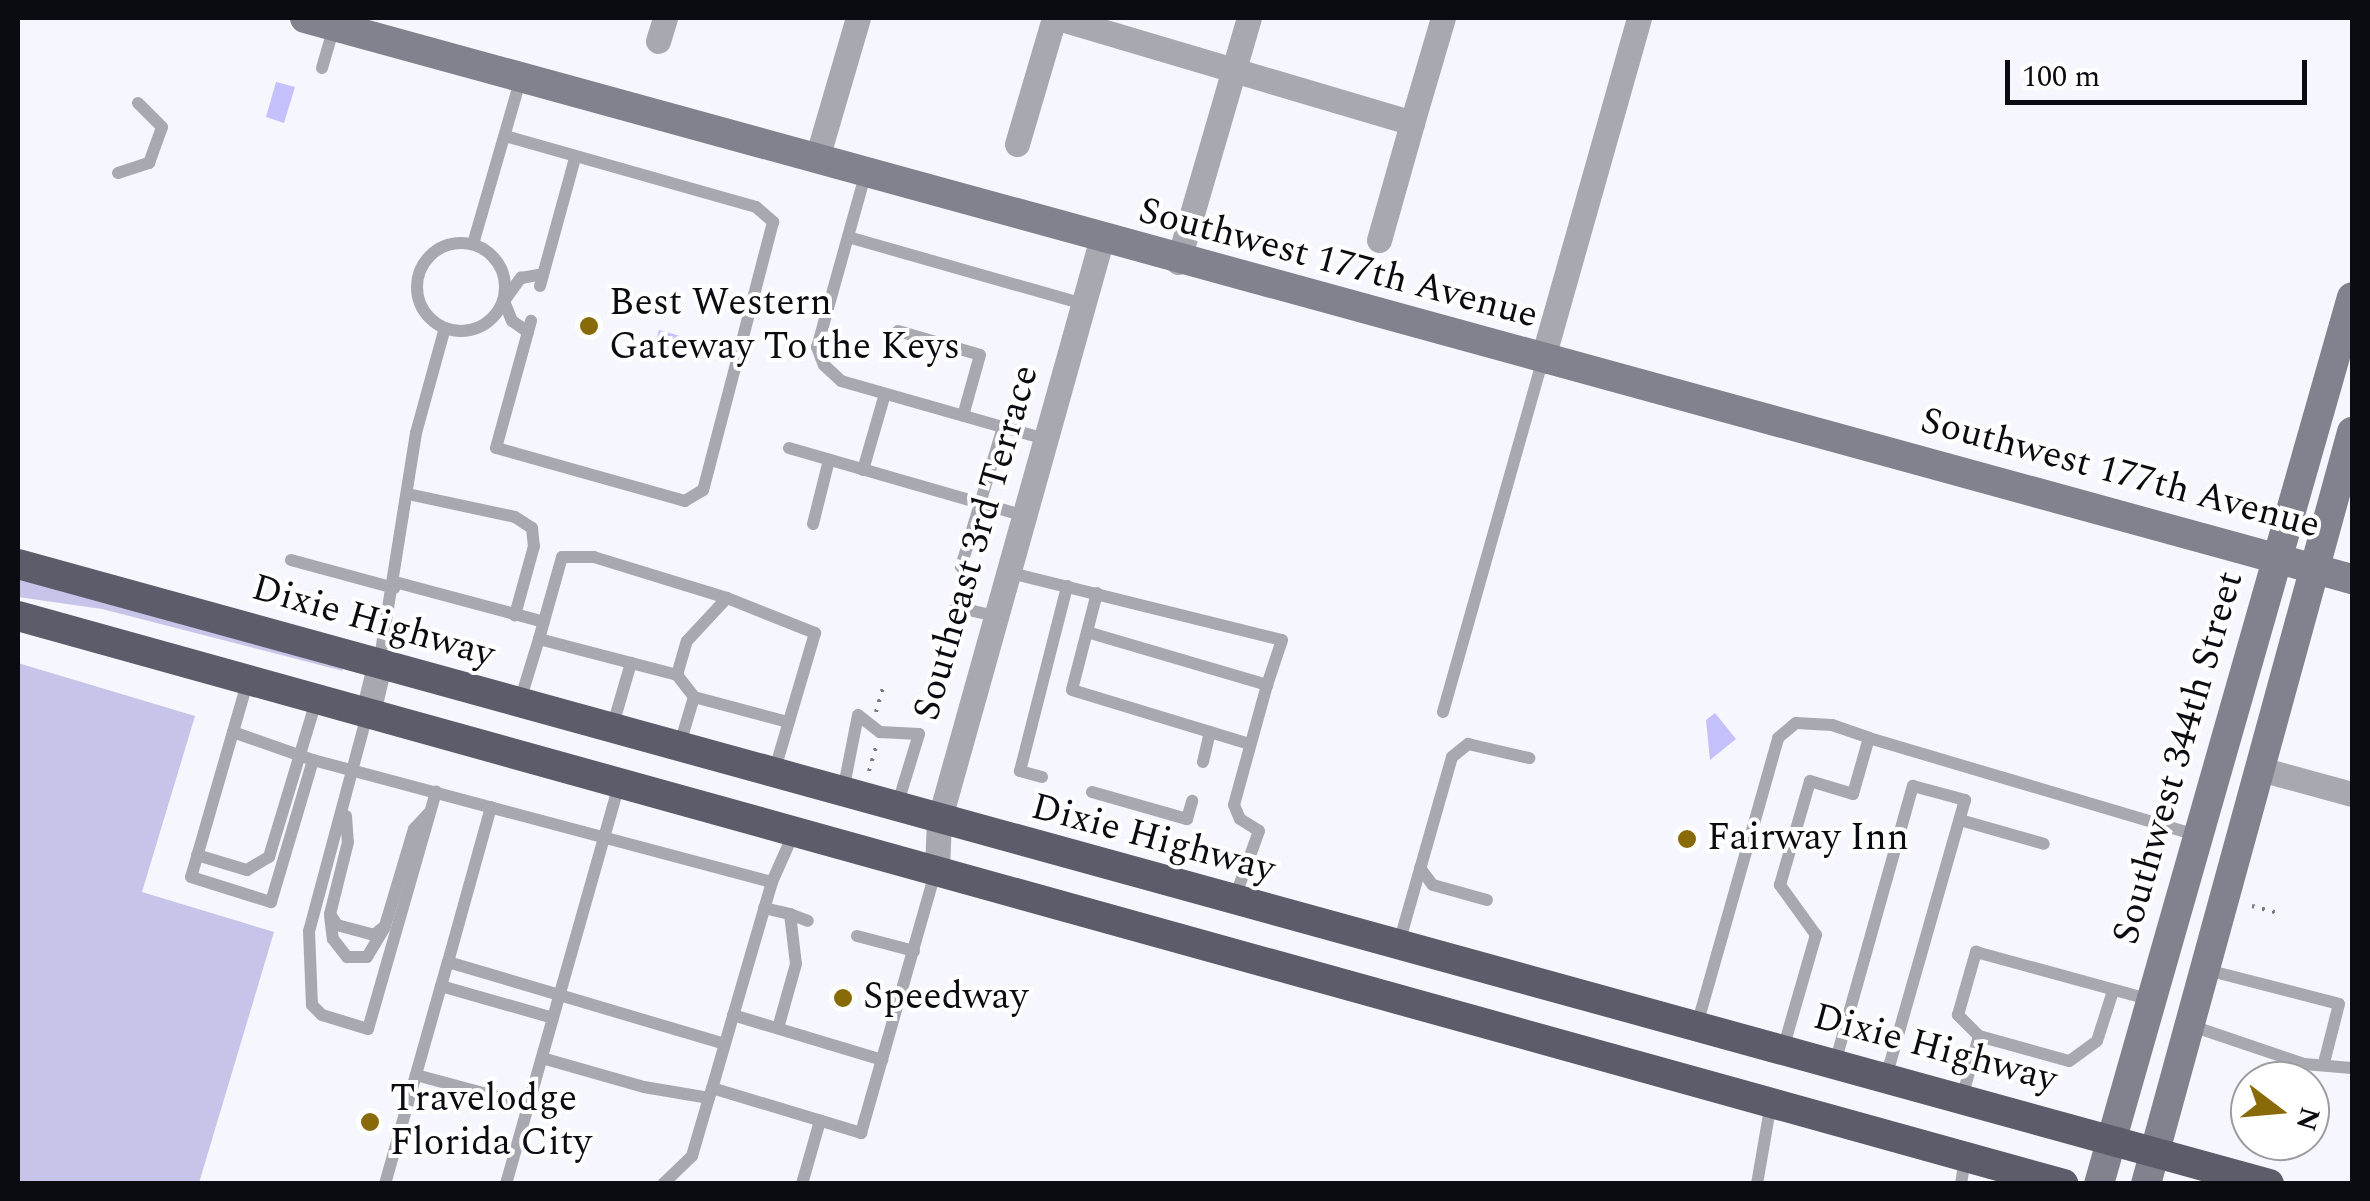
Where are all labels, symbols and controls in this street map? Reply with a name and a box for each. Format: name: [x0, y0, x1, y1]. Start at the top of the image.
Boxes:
scale bar: [2010, 40, 2312, 102]
text: 100 m: [2022, 54, 2100, 100]
street label: Southwest 177th Avenue: [1133, 189, 1543, 339]
place label: Best Western Gateway To the Keys: [609, 281, 960, 370]
marker: Best Western Gateway To the Keys: [578, 315, 600, 337]
street label: Southeast 3rd Terrace: [904, 360, 1050, 726]
street label: Southwest 177th Avenue: [1915, 399, 2325, 549]
street label: Dixie Highway: [247, 566, 499, 678]
street label: Southwest 344th Street: [2104, 566, 2254, 950]
street label: Dixie Highway: [1026, 785, 1280, 893]
place label: Fairway Inn: [1707, 816, 1909, 862]
marker: Fairway Inn: [1676, 828, 1698, 850]
place label: Speedway: [863, 975, 1028, 1021]
marker: Speedway: [832, 987, 854, 1009]
street label: Dixie Highway: [1808, 995, 2062, 1103]
north arrow: [2230, 1061, 2330, 1161]
place label: Travelodge Florida City: [390, 1077, 592, 1166]
text: N: [2284, 1102, 2331, 1136]
marker: Travelodge Florida City: [359, 1111, 381, 1133]

